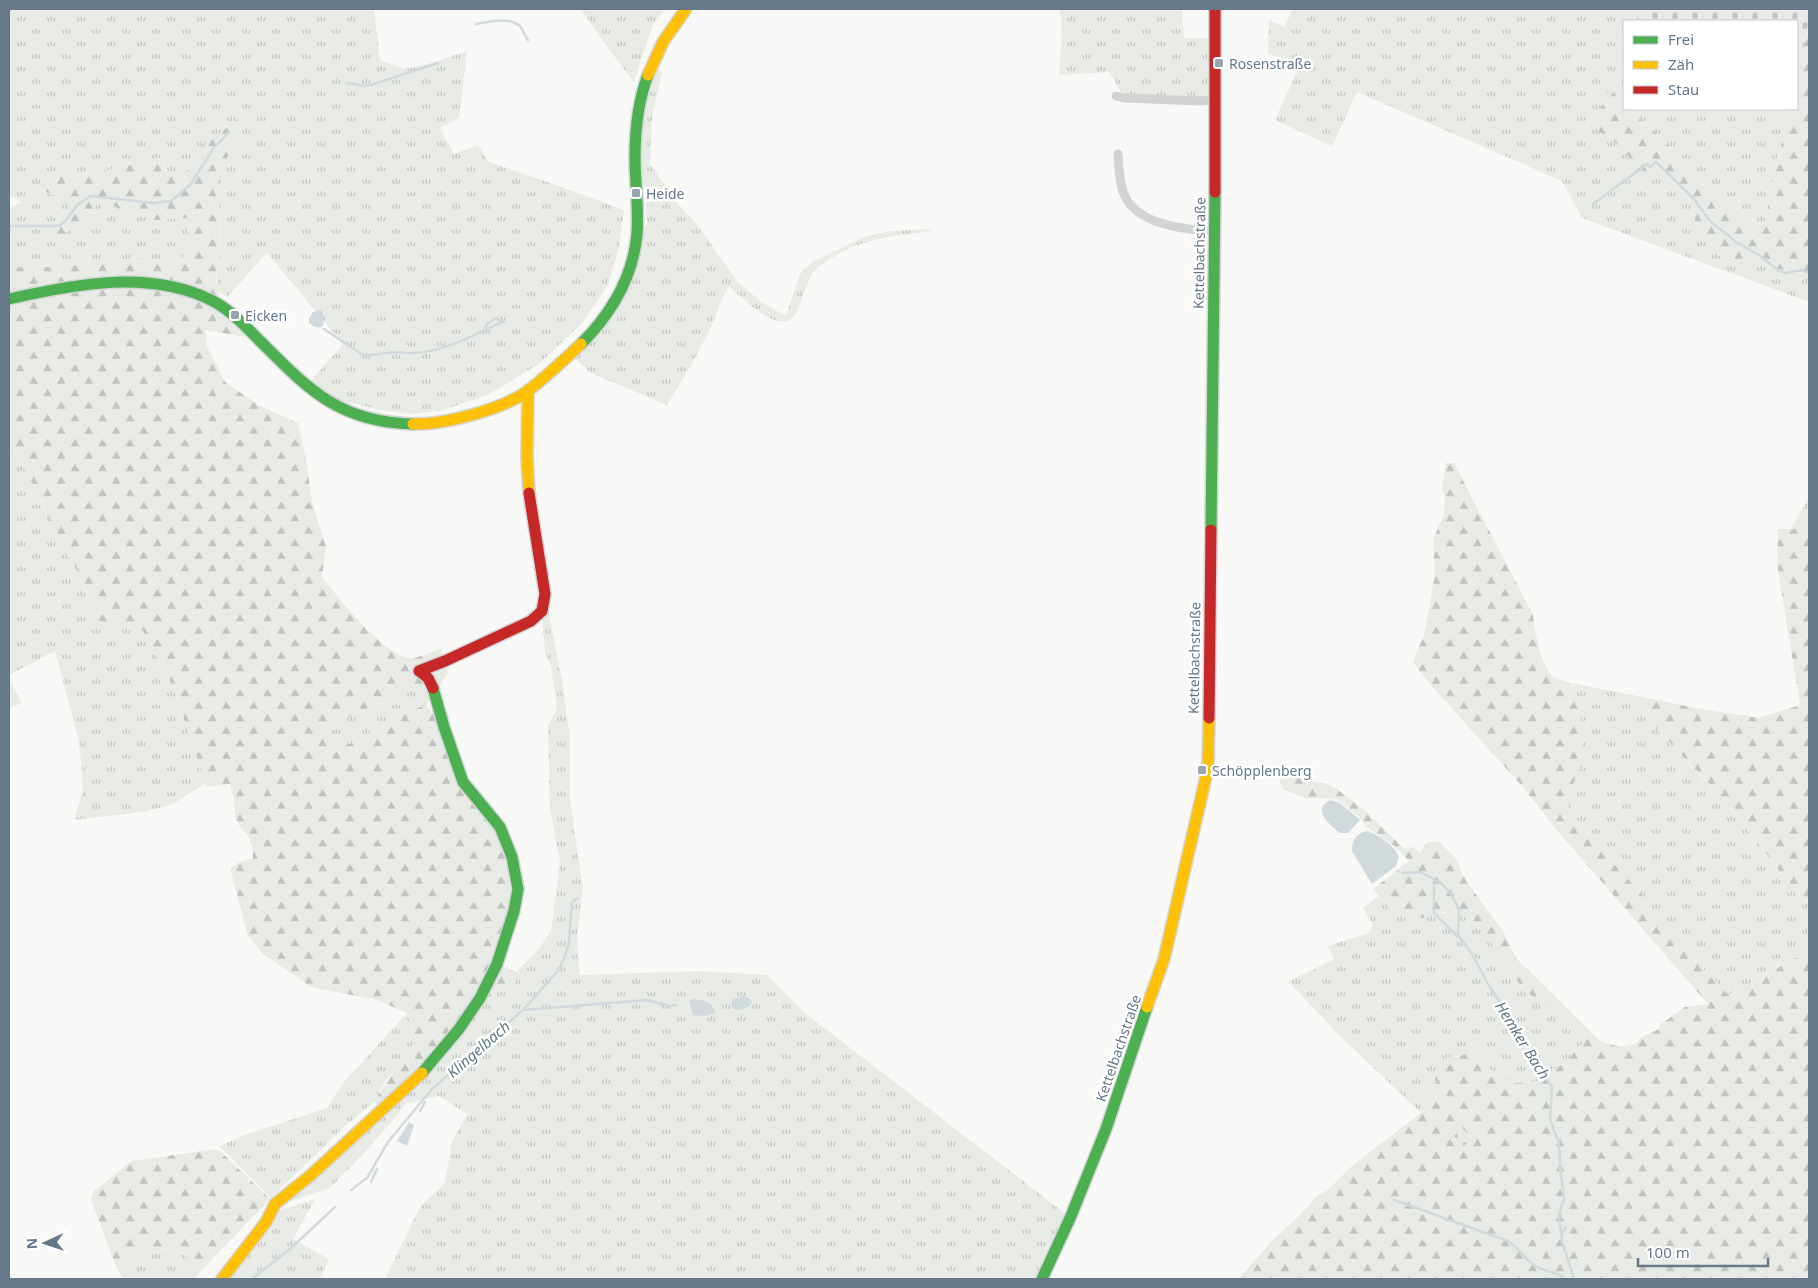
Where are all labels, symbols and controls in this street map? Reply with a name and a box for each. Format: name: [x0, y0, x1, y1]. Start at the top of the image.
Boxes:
legend: [1623, 20, 1798, 110]
text: Frei: [1668, 29, 1694, 49]
place label: Rosenstraße: [1229, 54, 1311, 73]
text: Zäh: [1668, 54, 1694, 74]
marker: Rosenstraße: [1213, 57, 1225, 69]
text: Stau: [1668, 79, 1699, 99]
place label: Heide: [646, 184, 684, 203]
marker: Heide: [630, 187, 642, 199]
street label: Kettelbachstraße: [1189, 197, 1209, 309]
place label: Eicken: [245, 306, 287, 325]
marker: Eicken: [229, 309, 241, 321]
street label: Kettelbachstraße: [1184, 602, 1204, 714]
place label: Schöpplenberg: [1212, 761, 1312, 780]
marker: Schöpplenberg: [1196, 764, 1208, 776]
street label: Kettelbachstraße: [1091, 992, 1145, 1104]
water label: Hemker Bach: [1491, 997, 1555, 1083]
water label: Klingelbach: [442, 1016, 514, 1082]
north arrow: [20, 1218, 70, 1268]
scale bar: [1638, 1236, 1768, 1268]
text: N: [22, 1238, 41, 1250]
text: 100 m: [1646, 1242, 1690, 1262]

